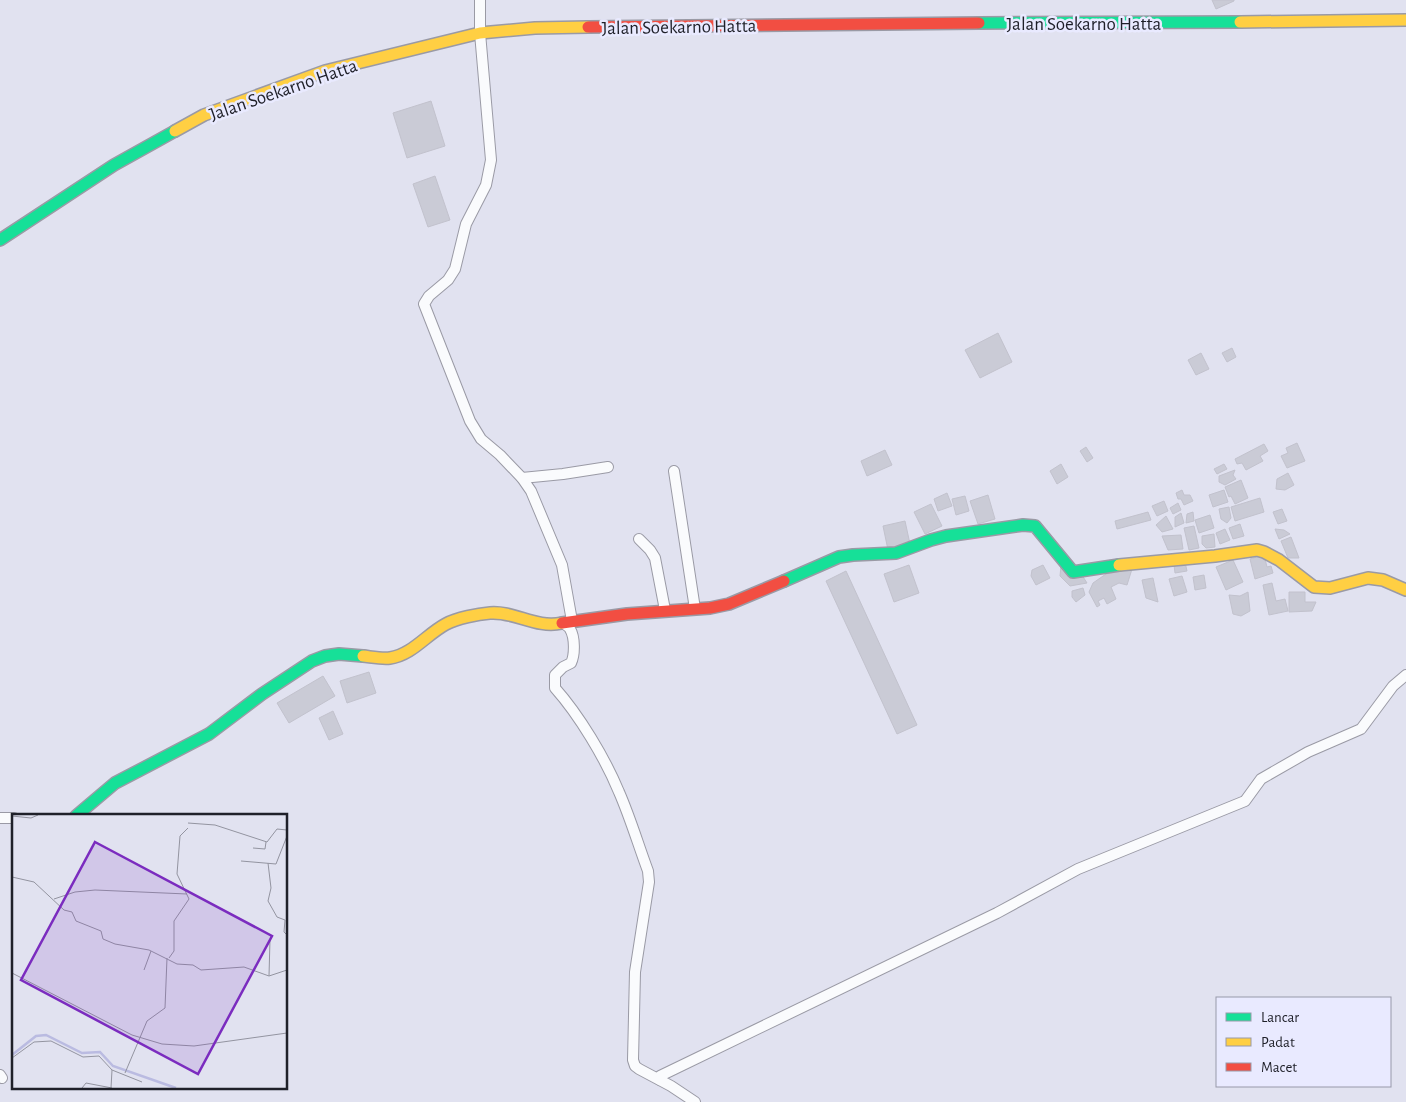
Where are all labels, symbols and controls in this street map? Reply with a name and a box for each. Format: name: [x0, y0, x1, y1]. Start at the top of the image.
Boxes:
street label: Jalan Soekarno Hatta: [1007, 15, 1162, 34]
street label: Jalan Soekarno Hatta: [601, 17, 757, 38]
street label: Jalan Soekarno Hatta: [207, 56, 360, 125]
inset map: [12, 814, 288, 1090]
legend: [1216, 997, 1391, 1087]
text: Lancar: [1261, 1010, 1299, 1025]
text: Padat: [1261, 1035, 1295, 1050]
text: Macet: [1261, 1060, 1297, 1075]

